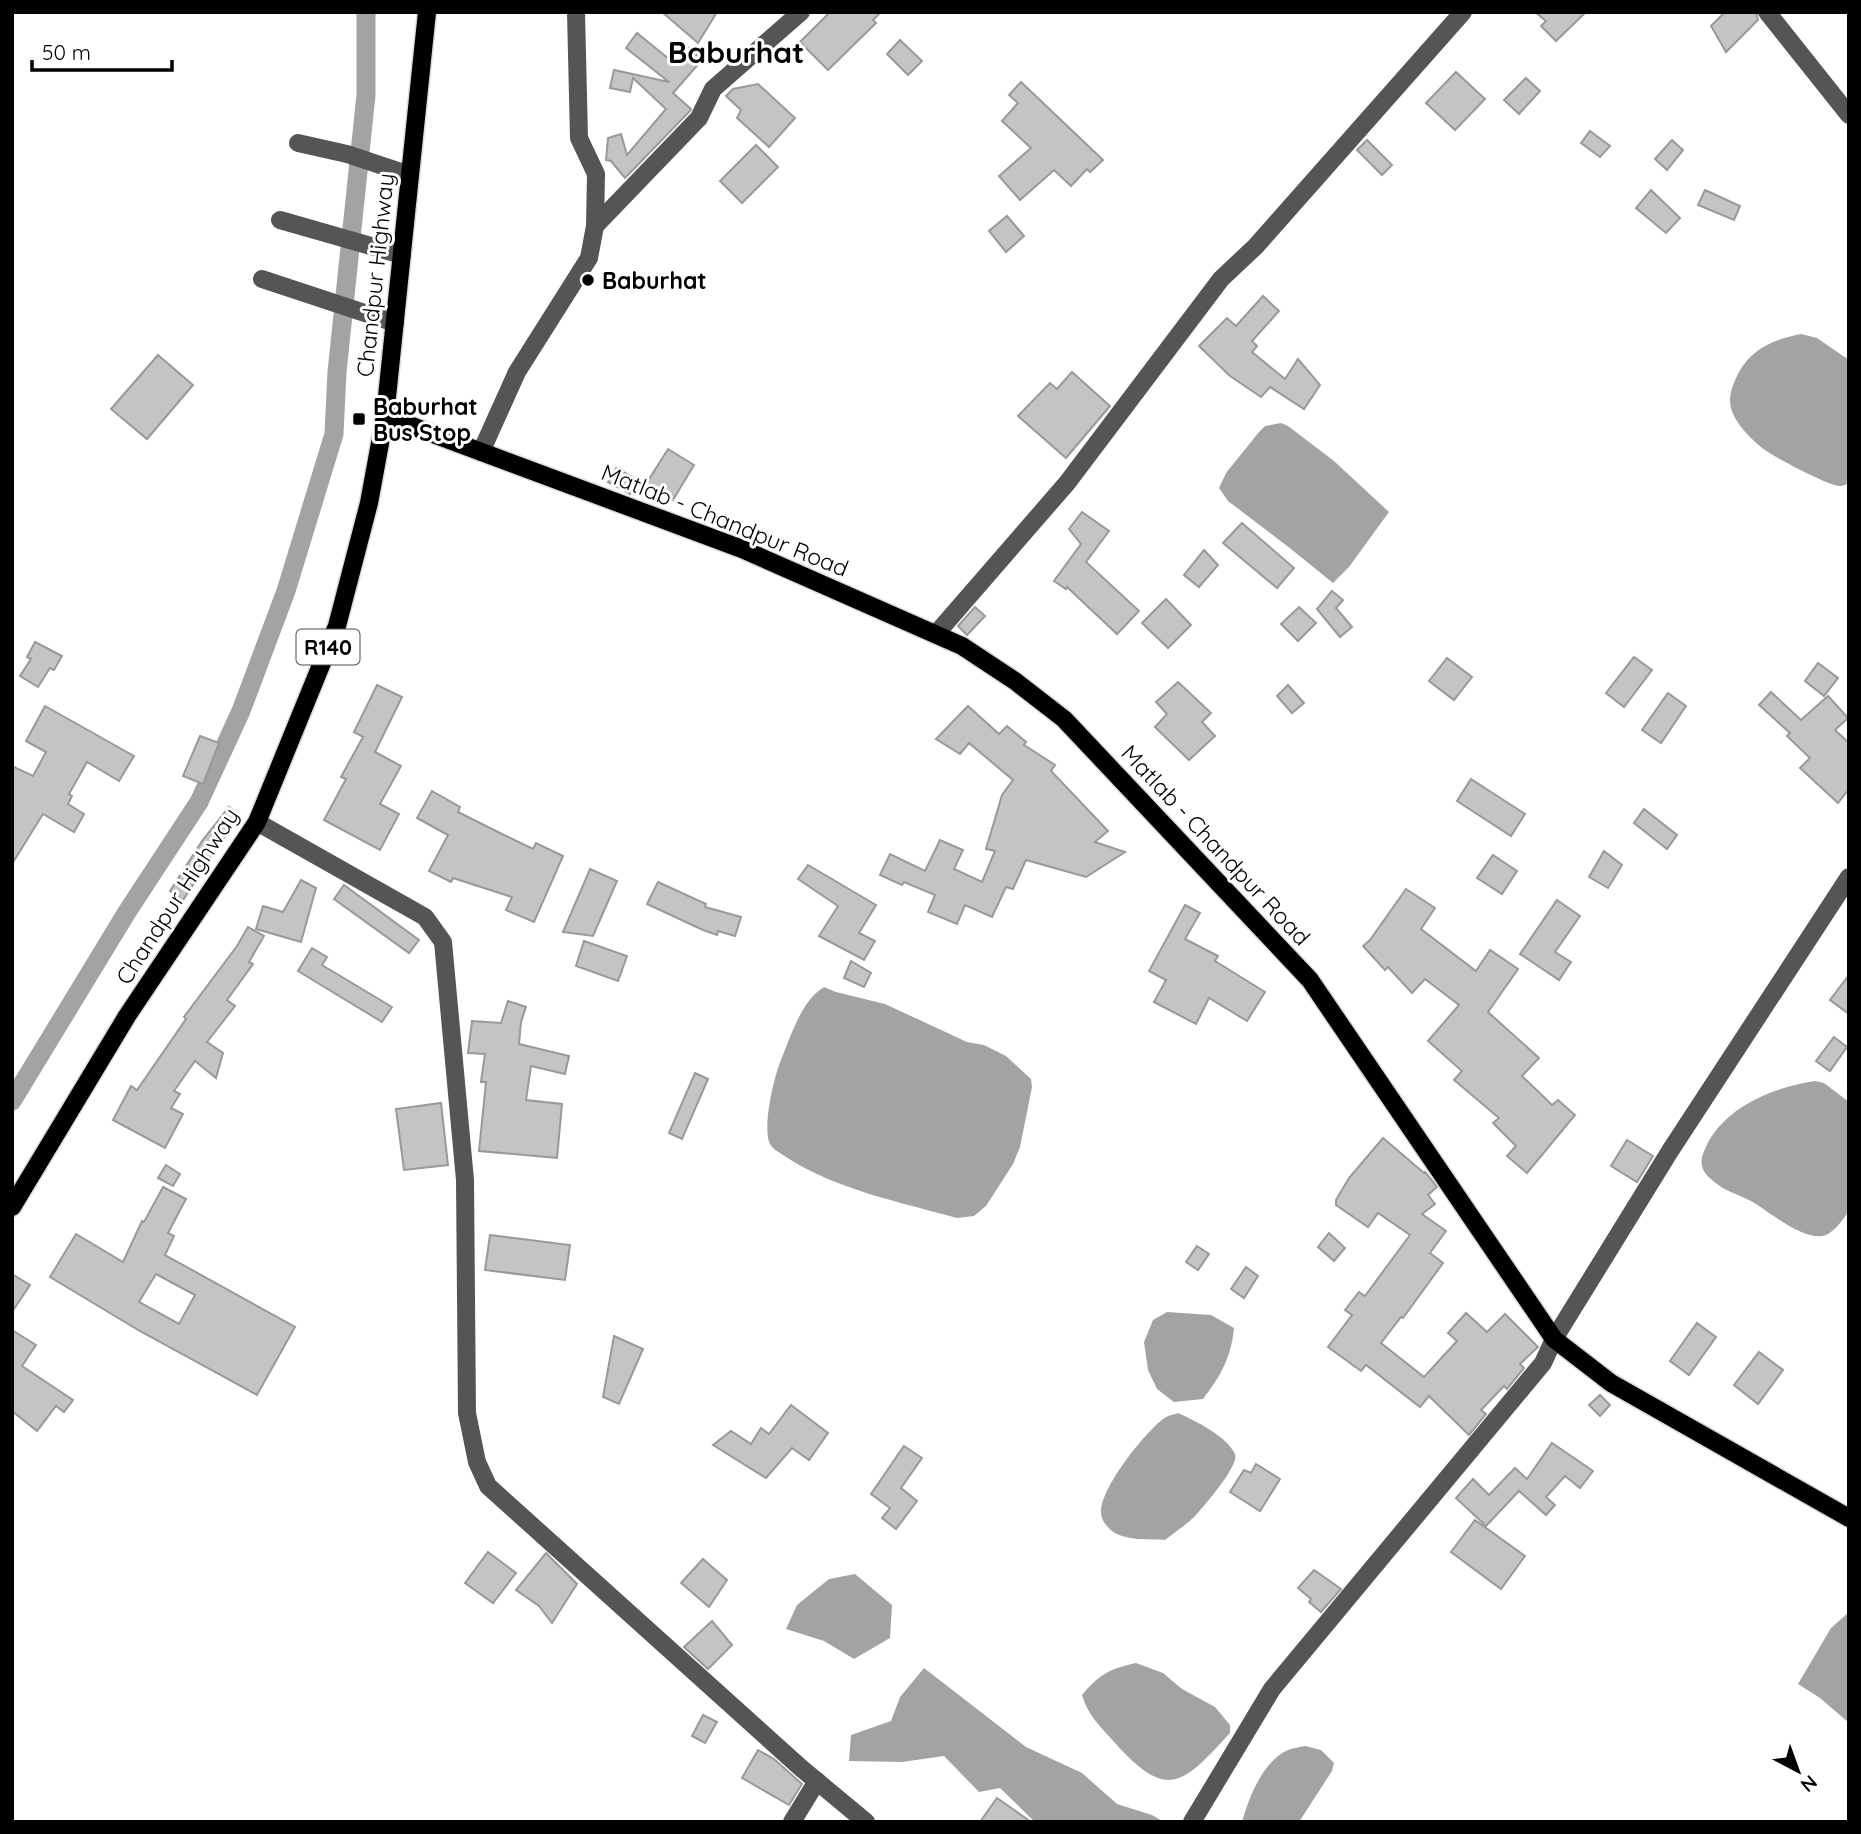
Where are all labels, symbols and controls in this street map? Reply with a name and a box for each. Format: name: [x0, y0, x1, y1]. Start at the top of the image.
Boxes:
scale bar: [32, 28, 172, 72]
district label: Baburhat: [668, 33, 804, 71]
text: 50 m: [42, 39, 91, 65]
street label: Chandpur Highway: [350, 172, 400, 378]
place label: Baburhat: [602, 266, 707, 295]
marker: Baburhat: [580, 272, 596, 288]
place label: Baburhat Bus Stop: [373, 392, 478, 447]
marker: Baburhat Bus Stop: [351, 411, 367, 427]
street label: Matlab - Chandpur Road: [597, 457, 853, 583]
road number: R140: [296, 630, 360, 664]
street label: Matlab - Chandpur Road: [1115, 739, 1317, 951]
street label: Chandpur Highway: [109, 802, 245, 990]
north arrow: [1763, 1736, 1833, 1806]
text: N: [1796, 1770, 1822, 1797]

